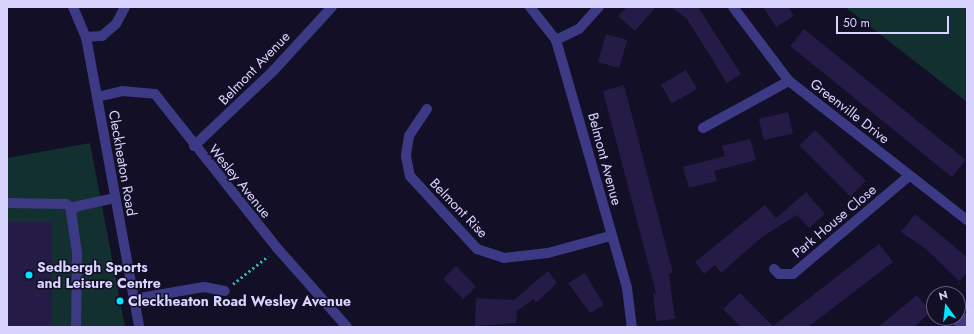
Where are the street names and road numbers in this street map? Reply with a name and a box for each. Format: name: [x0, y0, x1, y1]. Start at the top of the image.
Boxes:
street label: Belmont Avenue: [215, 28, 293, 108]
street label: Greenville Drive: [807, 75, 893, 147]
street label: Cleckheaton Road: [105, 109, 141, 217]
street label: Belmont Avenue: [585, 111, 625, 207]
street label: Wesley Avenue: [205, 141, 275, 221]
street label: Belmont Rise: [427, 175, 491, 241]
street label: Park House Close: [789, 181, 879, 261]

